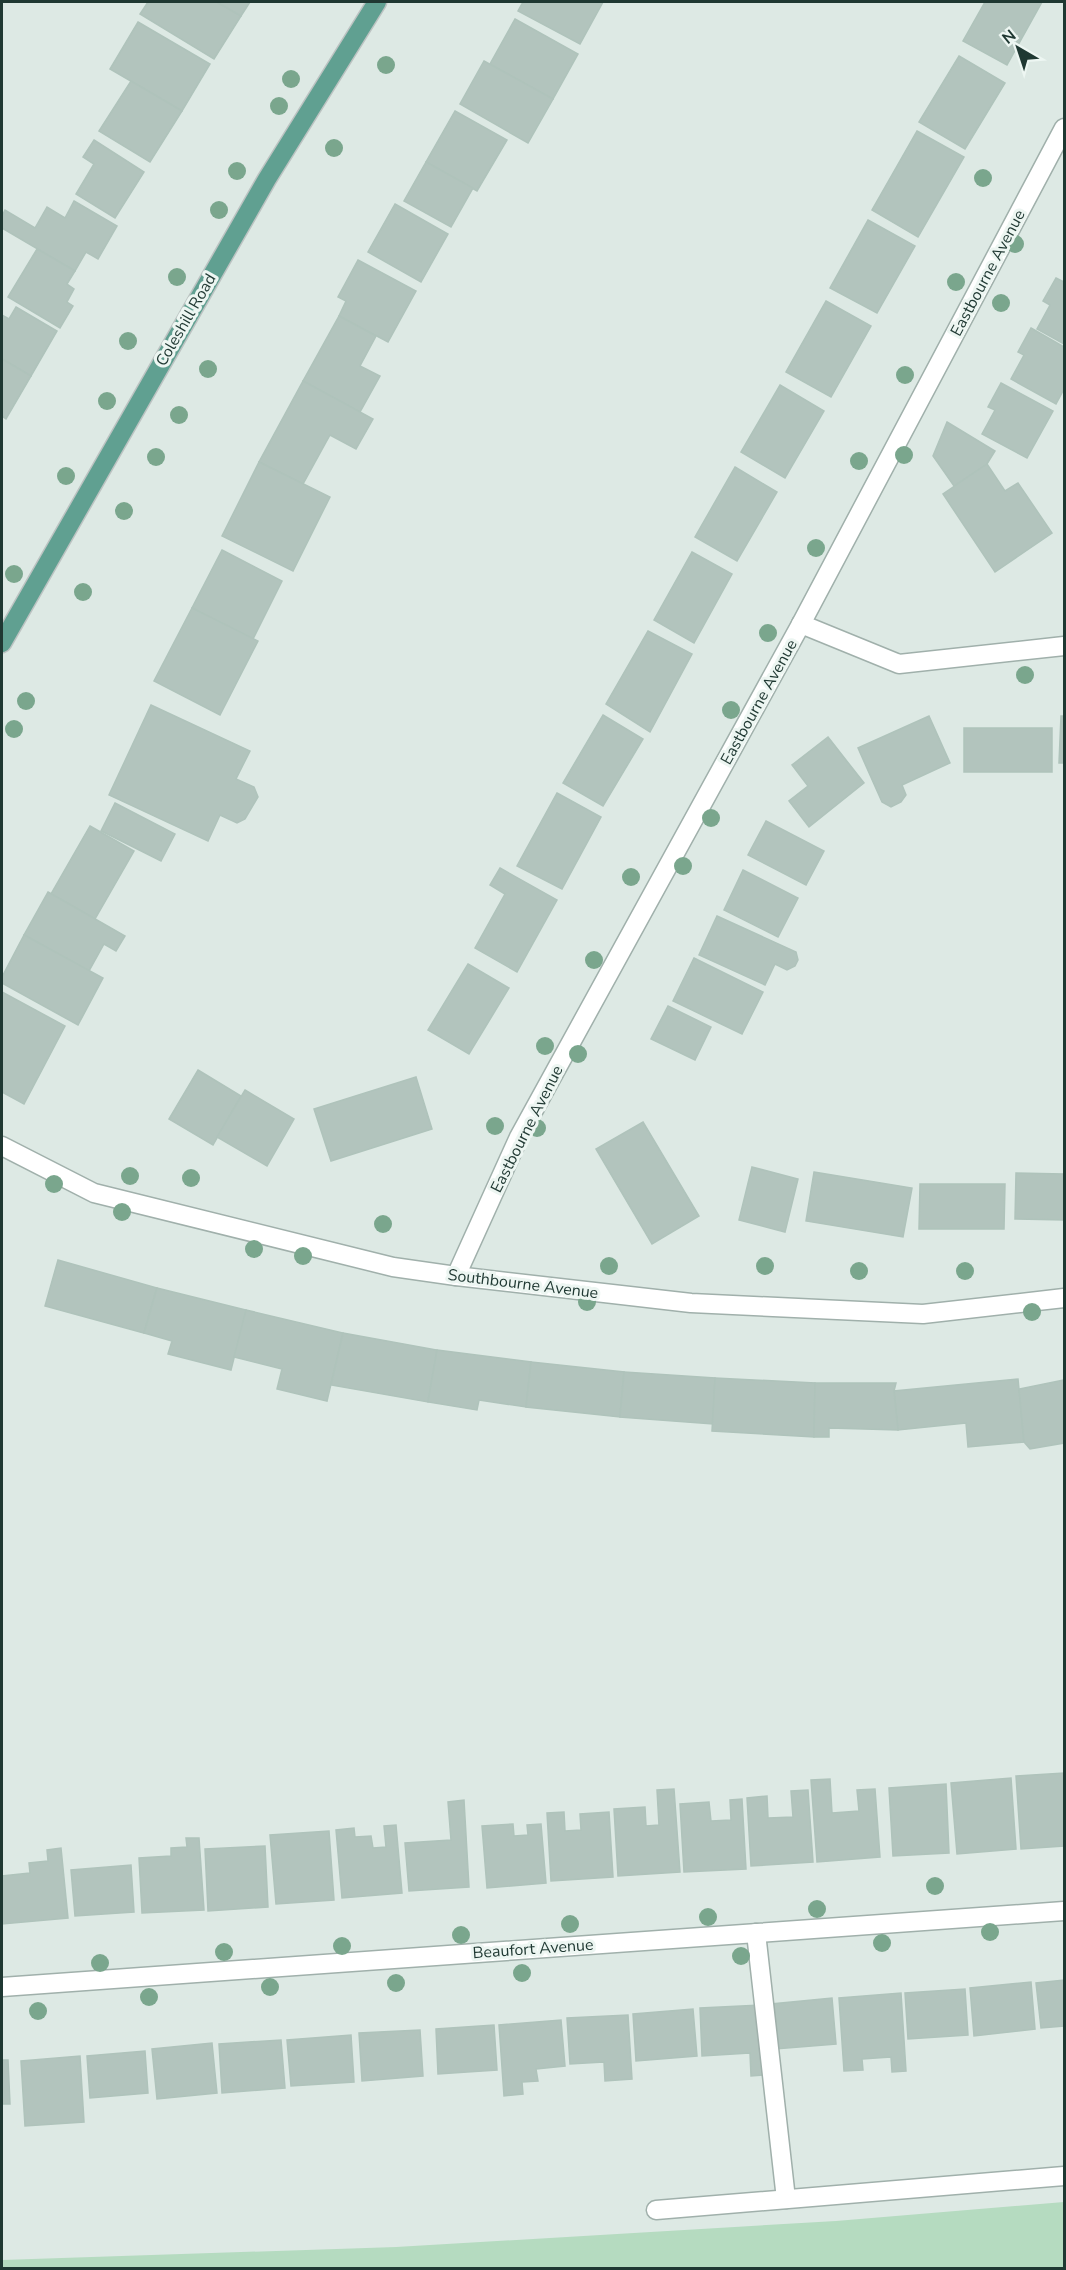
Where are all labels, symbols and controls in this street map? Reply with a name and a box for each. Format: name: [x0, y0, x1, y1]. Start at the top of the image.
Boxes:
north arrow: [988, 18, 1048, 78]
text: N: [998, 25, 1021, 49]
street label: Eastbourne Avenue: [945, 206, 1031, 340]
street label: Coleshill Road: [151, 270, 221, 370]
street label: Eastbourne Avenue: [715, 635, 803, 769]
street label: Eastbourne Avenue: [485, 1062, 569, 1196]
street label: Southbourne Avenue: [446, 1264, 600, 1304]
street label: Beaufort Avenue: [472, 1934, 594, 1964]

